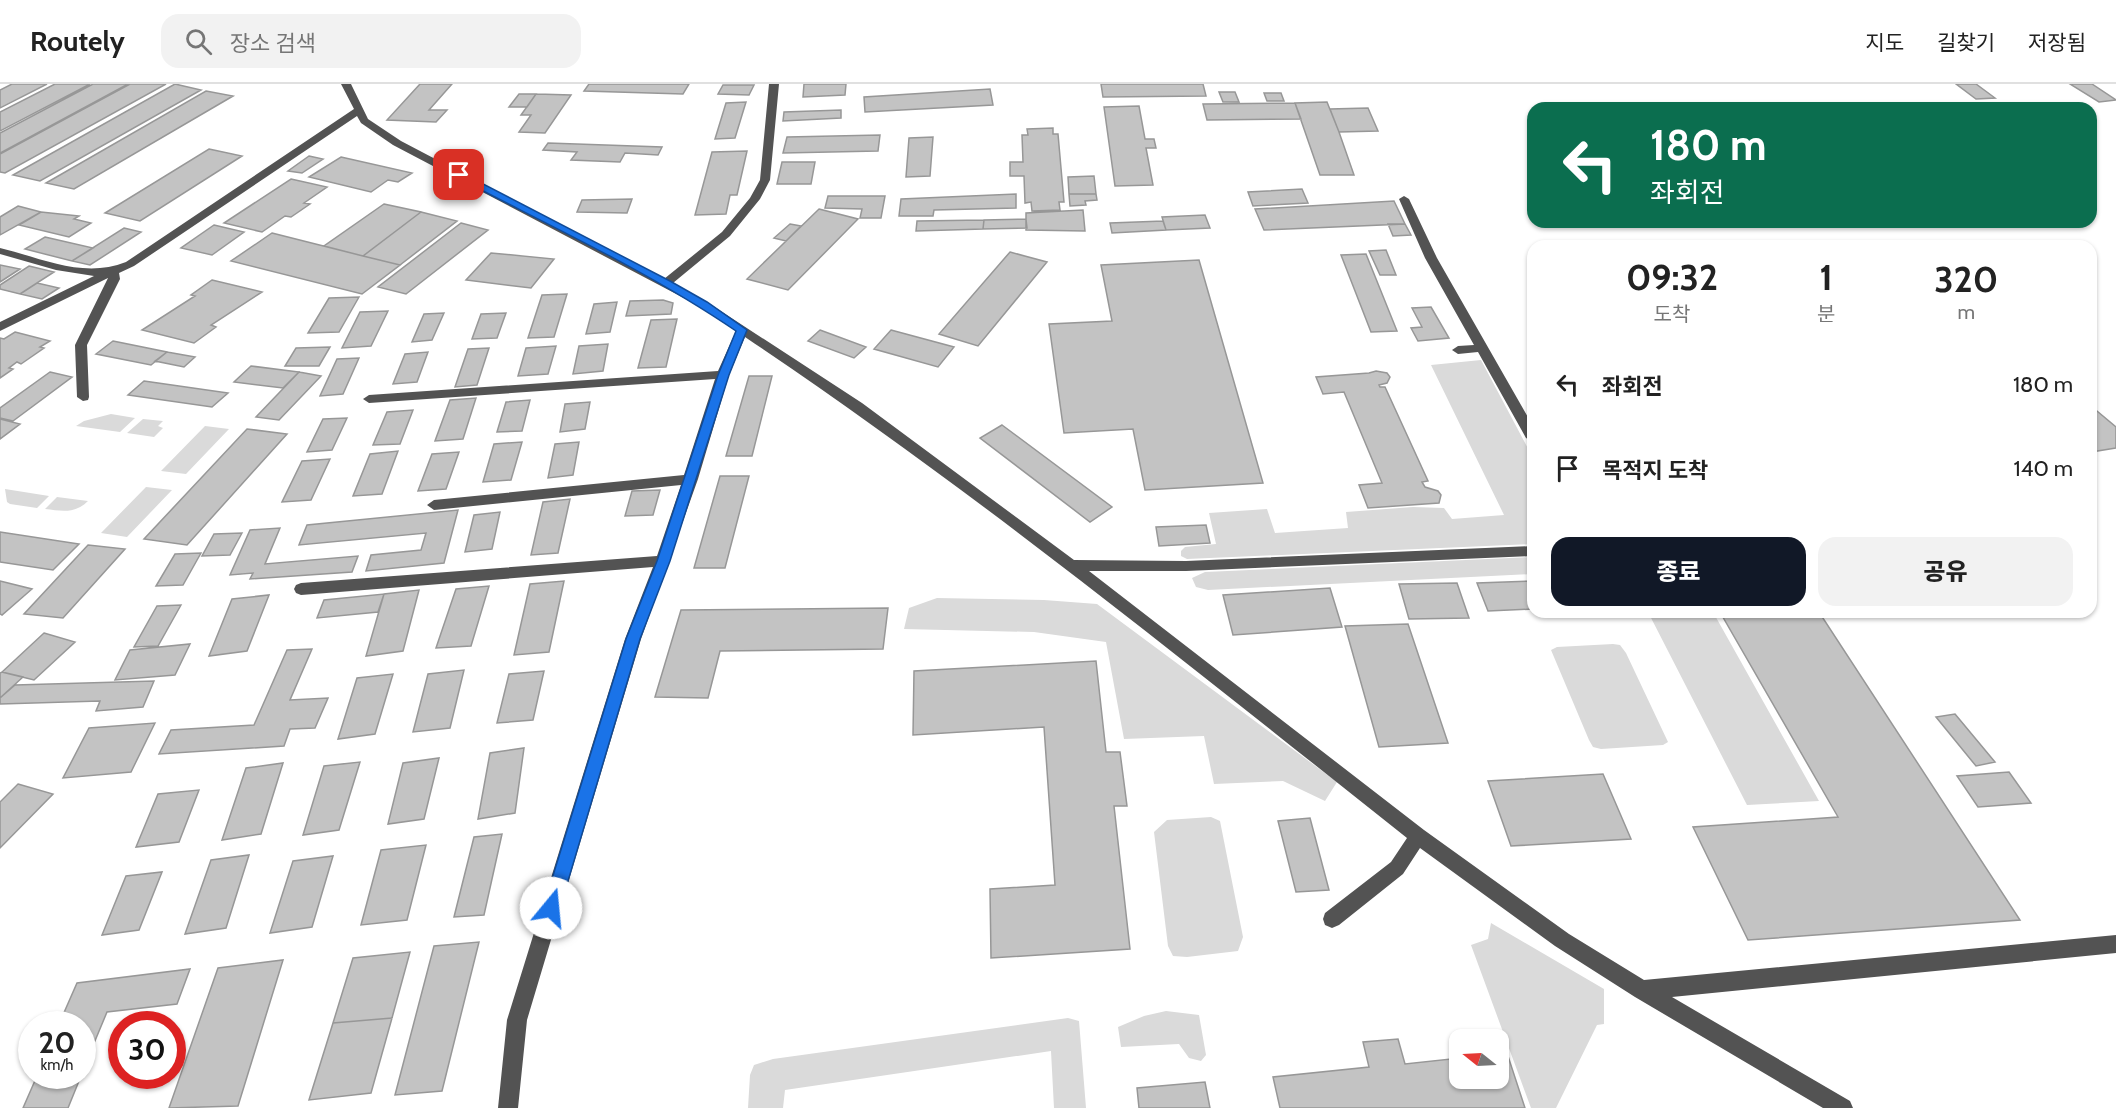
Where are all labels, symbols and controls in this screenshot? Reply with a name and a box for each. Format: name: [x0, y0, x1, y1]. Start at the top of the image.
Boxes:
search box: [161, 14, 581, 68]
text: Routely: [30, 24, 125, 58]
icon: search: [182, 25, 215, 58]
text: 장소 검색: [230, 30, 316, 57]
text: 지도: [1865, 30, 1904, 55]
text: 길찾기: [1937, 30, 1995, 55]
text: 저장됨: [2028, 30, 2086, 55]
text: 180 m: [1650, 119, 1766, 171]
icon: left: [1551, 126, 1629, 204]
pin: [433, 149, 484, 200]
icon: arrive: [442, 158, 475, 191]
text: 좌회전: [1650, 176, 1725, 209]
text: 09:32: [1626, 255, 1718, 299]
text: 1: [1819, 255, 1833, 299]
text: 320: [1934, 257, 1998, 301]
text: m: [1957, 300, 1975, 324]
text: 도착: [1654, 302, 1690, 326]
text: 분: [1817, 302, 1835, 326]
icon: left: [1551, 368, 1584, 401]
text: 180 m: [2013, 371, 2073, 398]
text: 좌회전: [1602, 373, 1663, 400]
icon: arrive: [1551, 452, 1584, 485]
text: 140 m: [2014, 455, 2073, 482]
text: 목적지 도착: [1602, 457, 1708, 484]
button: 종료: [1551, 537, 1806, 606]
button: 공유: [1818, 537, 2073, 606]
position arrow: [519, 876, 583, 940]
speed limit sign: 30: [108, 1011, 186, 1089]
text: 20: [38, 1024, 76, 1061]
north arrow: [1449, 1029, 1509, 1089]
map controls: [1449, 1029, 1509, 1089]
text: km/h: [41, 1056, 73, 1074]

